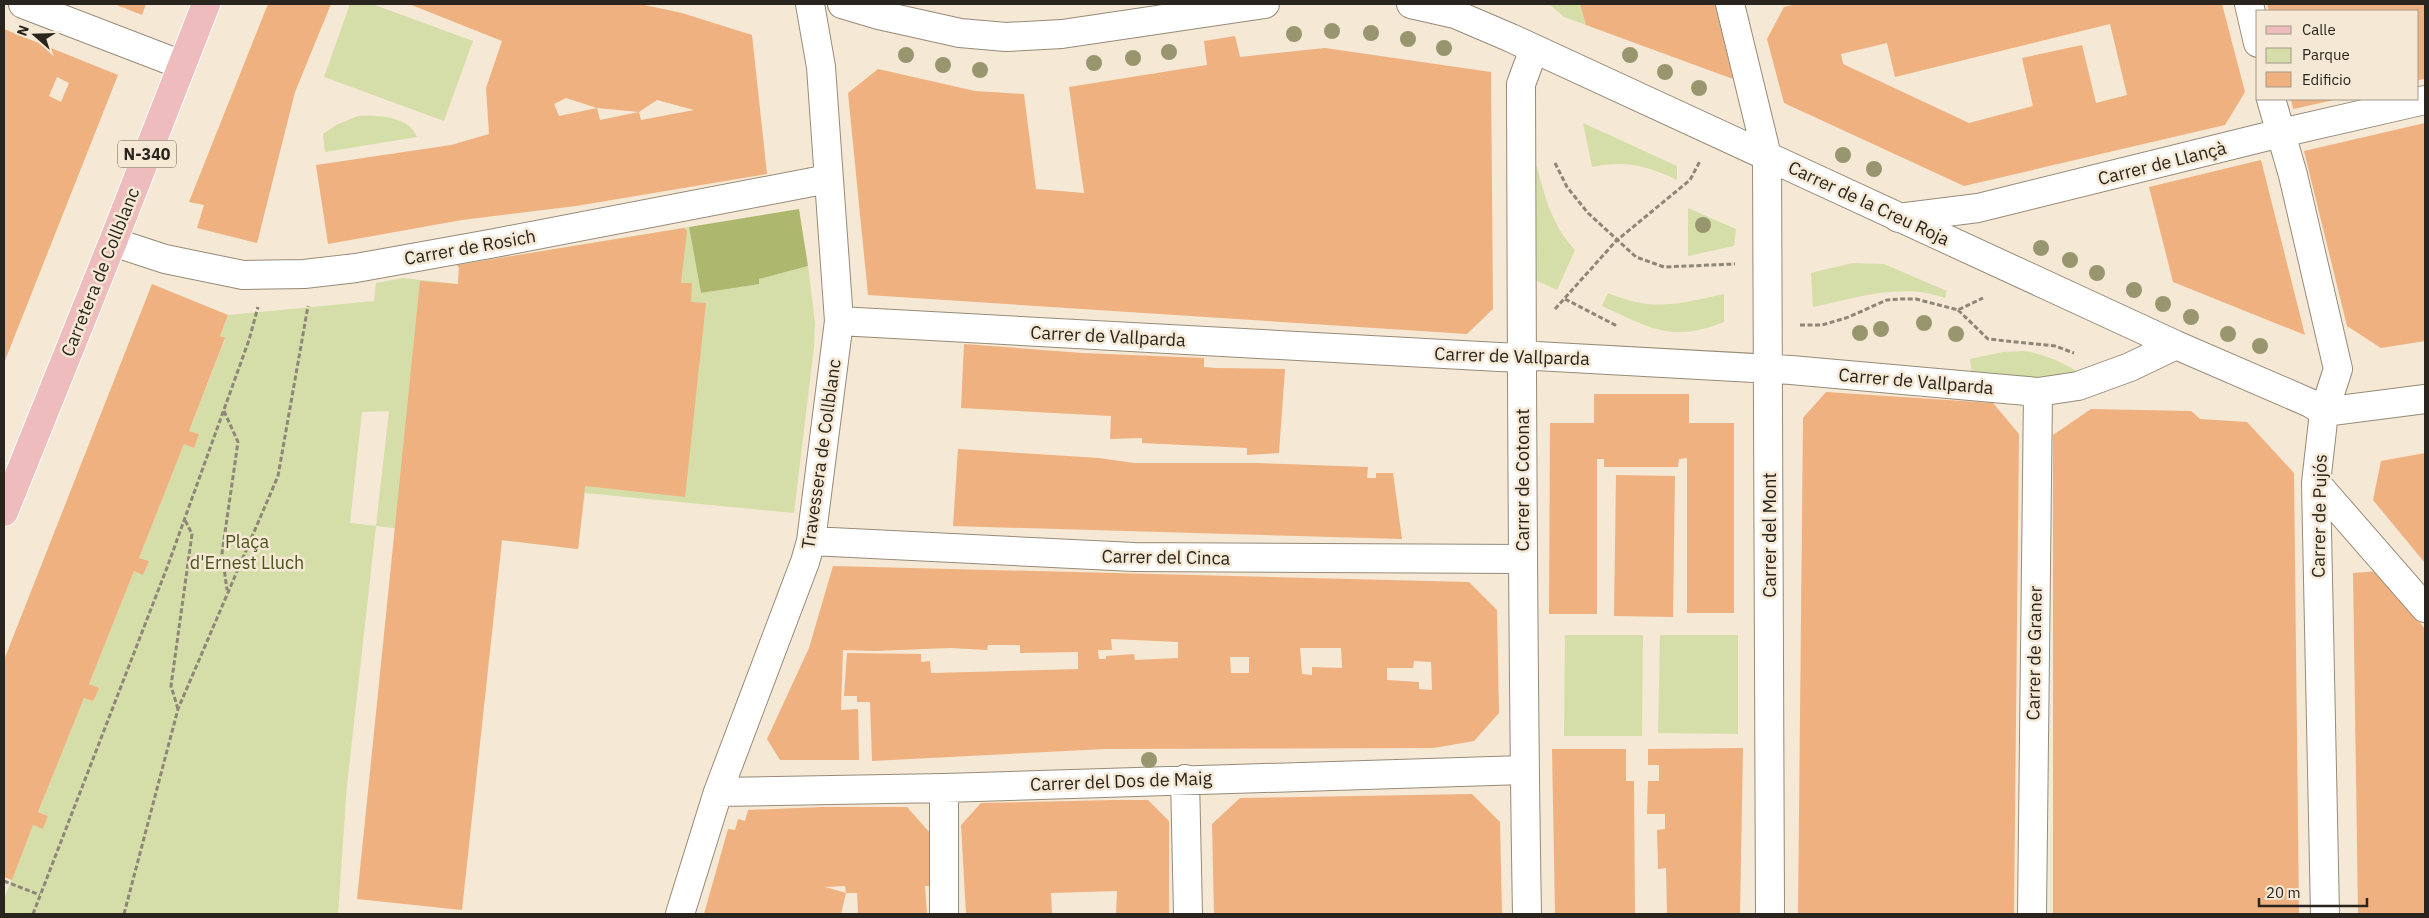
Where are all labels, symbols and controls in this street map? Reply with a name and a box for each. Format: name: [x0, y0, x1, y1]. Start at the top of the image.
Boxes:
north arrow: [10, 10, 60, 60]
legend: [2256, 10, 2419, 100]
text: Calle: [2302, 20, 2336, 39]
text: N: [13, 23, 33, 38]
text: Parque: [2302, 45, 2350, 64]
text: Edificio: [2302, 70, 2351, 89]
street label: Carrer de Llançà: [2095, 136, 2229, 190]
road number: N-340: [118, 140, 176, 168]
street label: Carrer de la Creu Roja: [1785, 155, 1954, 251]
street label: Carretera de Collblanc: [56, 184, 144, 360]
street label: Carrer de Rosich: [402, 224, 538, 270]
street label: Carrer de Vallparda: [1030, 320, 1187, 352]
street label: Carrer de Vallparda: [1434, 342, 1591, 370]
street label: Travessera de Collblanc: [796, 358, 846, 550]
street label: Carrer de Vallparda: [1838, 363, 1995, 399]
street label: Carrer de Cotonat: [1511, 409, 1534, 551]
street label: Carrer de Pujós: [2306, 454, 2332, 578]
street label: Carrer del Mont: [1758, 472, 1781, 598]
park label: Plaça d'Ernest Lluch: [190, 530, 304, 574]
street label: Carrer del Cinca: [1101, 544, 1231, 570]
street label: Carrer de Graner: [2021, 585, 2047, 720]
street label: Carrer del Dos de Maig: [1030, 766, 1213, 796]
scale bar: [2259, 876, 2366, 908]
text: 20 m: [2266, 883, 2301, 902]

